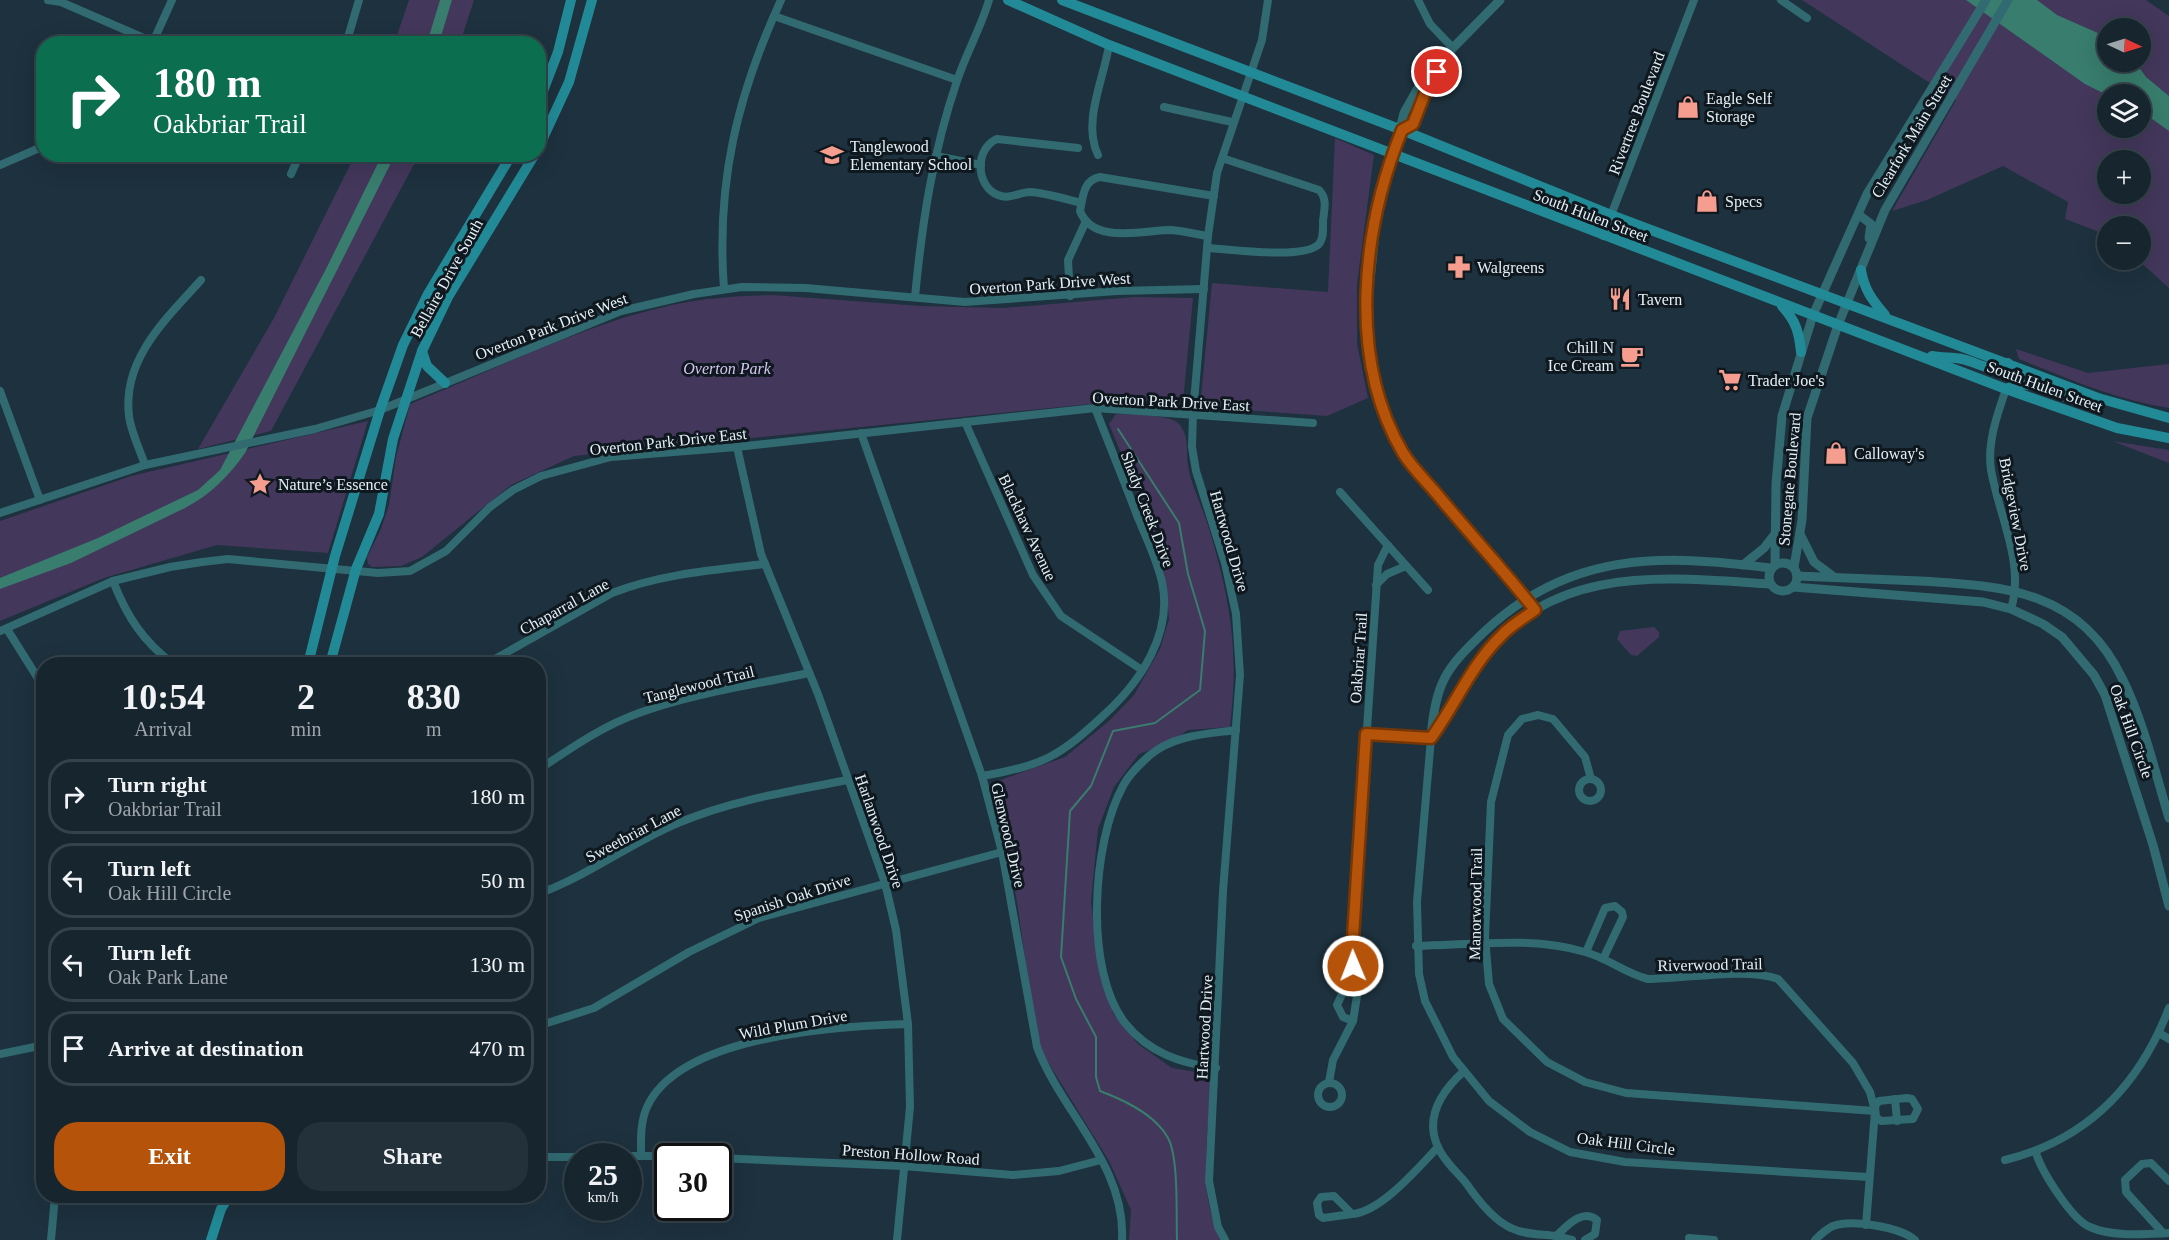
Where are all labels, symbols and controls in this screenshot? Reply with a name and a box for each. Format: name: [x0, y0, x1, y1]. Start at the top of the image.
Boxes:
north arrow: [2097, 18, 2151, 72]
map controls: [2097, 18, 2151, 270]
pin: [1411, 46, 1462, 97]
street label: Rivertree Boulevard: [1605, 49, 1668, 177]
icon: arrive: [1420, 55, 1453, 88]
icon: right: [54, 60, 132, 138]
text: 180 m: [153, 60, 262, 106]
street label: Clearfork Main Street: [1868, 71, 1955, 201]
button: layers: [2097, 84, 2151, 138]
place label: Eagle Self Storage: [1706, 90, 1773, 126]
shop icon: Eagle Self Storage: [1675, 94, 1701, 120]
text: Oakbriar Trail: [153, 109, 307, 139]
place label: Tanglewood Elementary School: [850, 138, 973, 174]
school or university icon: Tanglewood Elementary School: [819, 142, 845, 168]
button: +: [2097, 150, 2151, 204]
street label: South Hulen Street: [1531, 186, 1651, 245]
shop icon: Specs: [1694, 188, 1720, 214]
place label: Specs: [1725, 193, 1762, 211]
street label: Bellaire Drive South: [407, 216, 486, 340]
button: −: [2097, 216, 2151, 270]
pharmacy icon: Walgreens: [1446, 254, 1472, 280]
place label: Walgreens: [1477, 259, 1544, 277]
street label: Overton Park Drive West: [969, 269, 1132, 298]
restaurant icon: Tavern: [1607, 286, 1633, 312]
street label: Overton Park Drive West: [473, 289, 630, 363]
place label: Tavern: [1638, 291, 1682, 308]
place label: Chill N Ice Cream: [1548, 339, 1615, 374]
cafe icon: Chill N Ice Cream: [1619, 343, 1645, 369]
street label: South Hulen Street: [1985, 358, 2105, 415]
park label: Overton Park: [683, 360, 772, 377]
supermarket icon: Trader Joe's: [1717, 367, 1743, 393]
place label: Trader Joe's: [1748, 372, 1825, 389]
street label: Overton Park Drive East: [1092, 389, 1251, 414]
street label: Stonegate Boulevard: [1775, 412, 1805, 546]
street label: Overton Park Drive East: [589, 425, 748, 458]
shop icon: Calloway's: [1823, 440, 1849, 466]
place label: Calloway's: [1854, 445, 1924, 463]
street label: Shady Creek Drive: [1117, 449, 1177, 570]
street label: Bridgeview Drive: [1995, 456, 2035, 572]
place icon: Nature’s Essence: [247, 471, 273, 497]
street label: Blackhaw Avenue: [995, 471, 1060, 583]
place label: Nature’s Essence: [278, 476, 388, 493]
street label: Hartwood Drive: [1207, 489, 1252, 594]
street label: Chaparral Lane: [517, 575, 612, 639]
street label: Oakbriar Trail: [1347, 611, 1370, 704]
street label: Tanglewood Trail: [642, 662, 757, 707]
text: 10:54: [121, 677, 205, 717]
text: 2: [297, 677, 315, 717]
text: 830: [407, 677, 461, 717]
street label: Oak Hill Circle: [2107, 682, 2156, 780]
text: Arrival: [134, 718, 192, 740]
text: min: [290, 718, 322, 740]
text: m: [426, 718, 442, 740]
text: Turn right: [108, 772, 207, 797]
street label: Harlanwood Drive: [852, 772, 907, 890]
icon: right: [57, 780, 90, 813]
street label: Glenwood Drive: [988, 781, 1029, 889]
text: 180 m: [469, 784, 525, 809]
text: Oakbriar Trail: [108, 798, 222, 820]
street label: Sweetbriar Lane: [583, 801, 684, 866]
street label: Manorwood Trail: [1466, 847, 1485, 960]
text: Turn left: [108, 856, 191, 881]
icon: left: [57, 864, 90, 897]
text: 50 m: [480, 868, 525, 893]
street label: Spanish Oak Drive: [732, 871, 853, 925]
text: Oak Hill Circle: [108, 882, 231, 904]
position arrow: [1321, 934, 1385, 998]
text: Turn left: [108, 940, 191, 965]
icon: left: [57, 948, 90, 981]
text: 130 m: [469, 952, 525, 977]
street label: Riverwood Trail: [1657, 955, 1763, 974]
text: Oak Park Lane: [108, 966, 228, 988]
street label: Hartwood Drive: [1193, 974, 1216, 1080]
street label: Wild Plum Drive: [738, 1007, 849, 1042]
icon: arrive: [57, 1032, 90, 1065]
text: Arrive at destination: [108, 1036, 304, 1061]
text: 470 m: [469, 1036, 525, 1061]
button: Exit: [54, 1122, 285, 1191]
button: Share: [297, 1122, 528, 1191]
street label: Oak Hill Circle: [1576, 1129, 1676, 1158]
street label: Preston Hollow Road: [842, 1141, 980, 1168]
speed limit sign: 30: [654, 1143, 732, 1221]
text: 25: [588, 1158, 618, 1191]
text: km/h: [588, 1189, 618, 1205]

